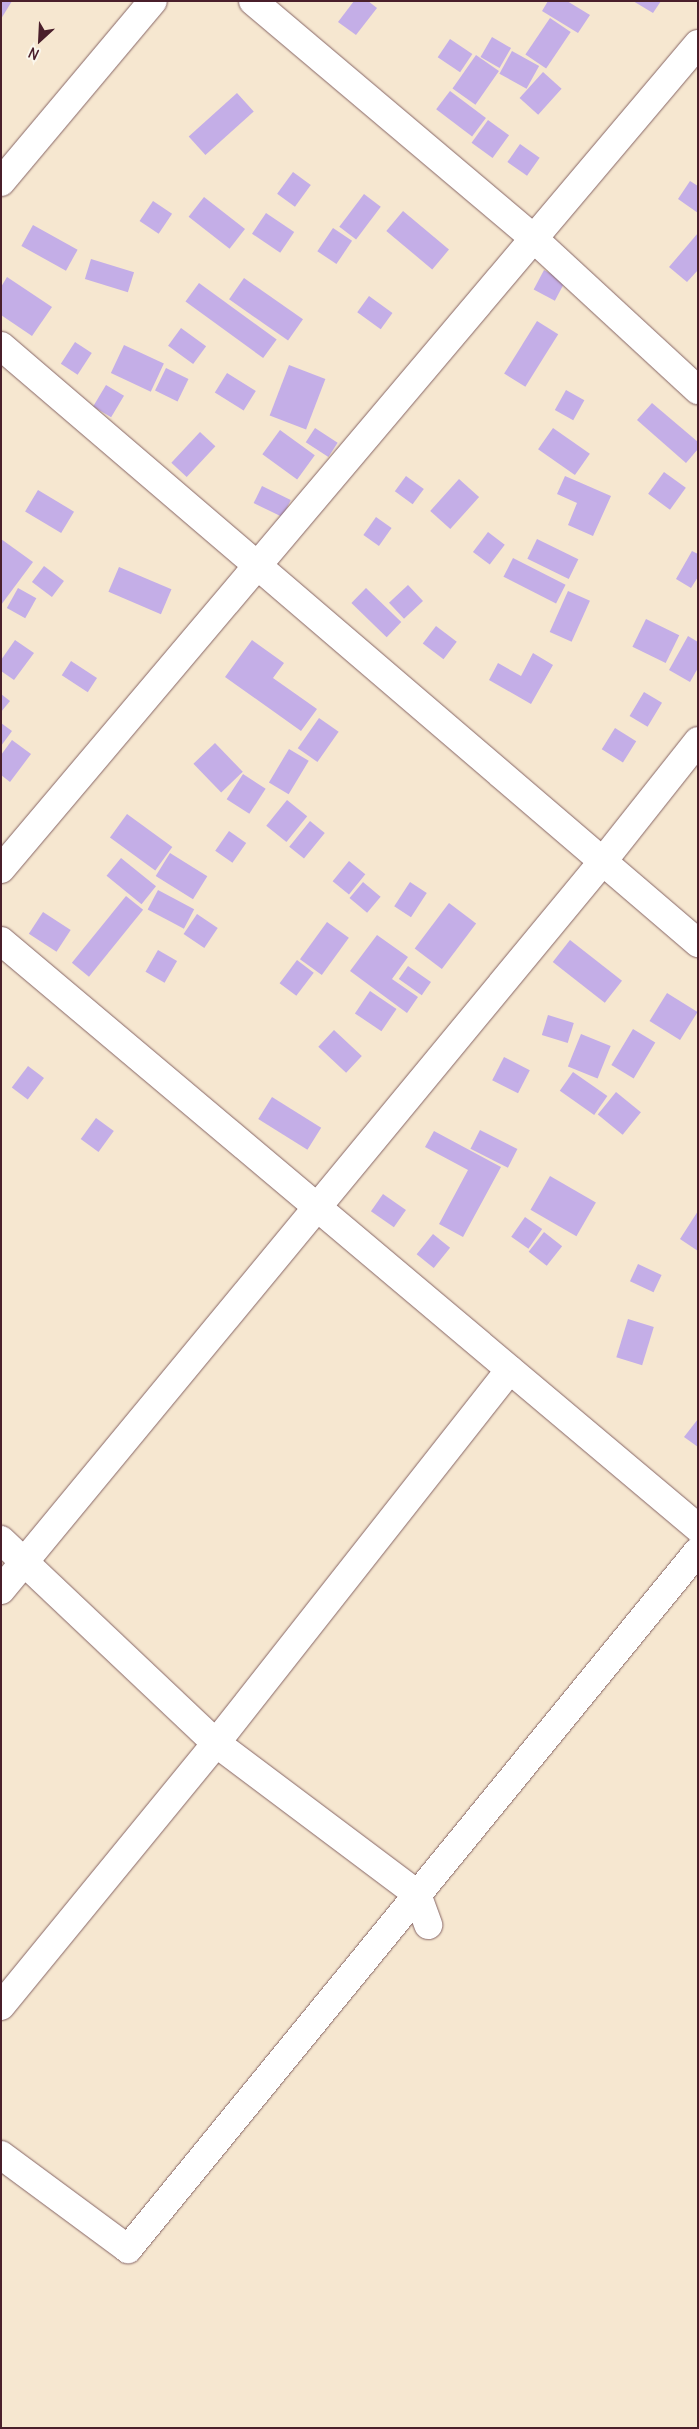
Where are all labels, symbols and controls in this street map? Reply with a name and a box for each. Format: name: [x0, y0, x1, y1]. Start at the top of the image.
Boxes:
north arrow: [15, 15, 65, 65]
text: N: [25, 43, 42, 64]

